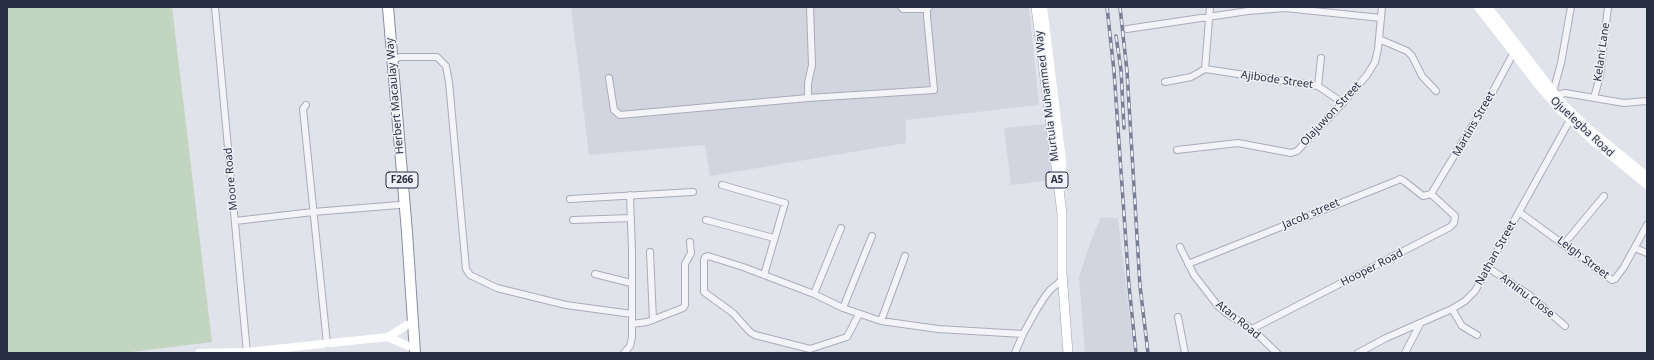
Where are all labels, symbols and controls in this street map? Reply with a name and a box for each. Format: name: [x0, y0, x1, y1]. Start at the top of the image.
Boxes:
street label: Kelani Lane: [1591, 22, 1613, 82]
street label: Murtula Muhammed Way: [1032, 30, 1062, 162]
street label: Herbert Macaulay Way: [383, 37, 407, 155]
street label: Ajibode Street: [1240, 68, 1314, 92]
street label: Olajuwon Street: [1298, 79, 1364, 149]
street label: Martins Street: [1450, 89, 1498, 159]
street label: Ojuelegba Road: [1547, 94, 1617, 160]
street label: Moore Road: [222, 147, 240, 211]
road number: F266: [386, 172, 418, 188]
road number: A5: [1046, 172, 1068, 188]
street label: Jacob street: [1280, 196, 1342, 232]
street label: Nathan Street: [1473, 218, 1519, 288]
street label: Leigh Street: [1554, 234, 1612, 282]
street label: Hooper Road: [1339, 247, 1405, 289]
street label: Aminu Close: [1497, 271, 1557, 321]
street label: Atan Road: [1213, 298, 1263, 342]

